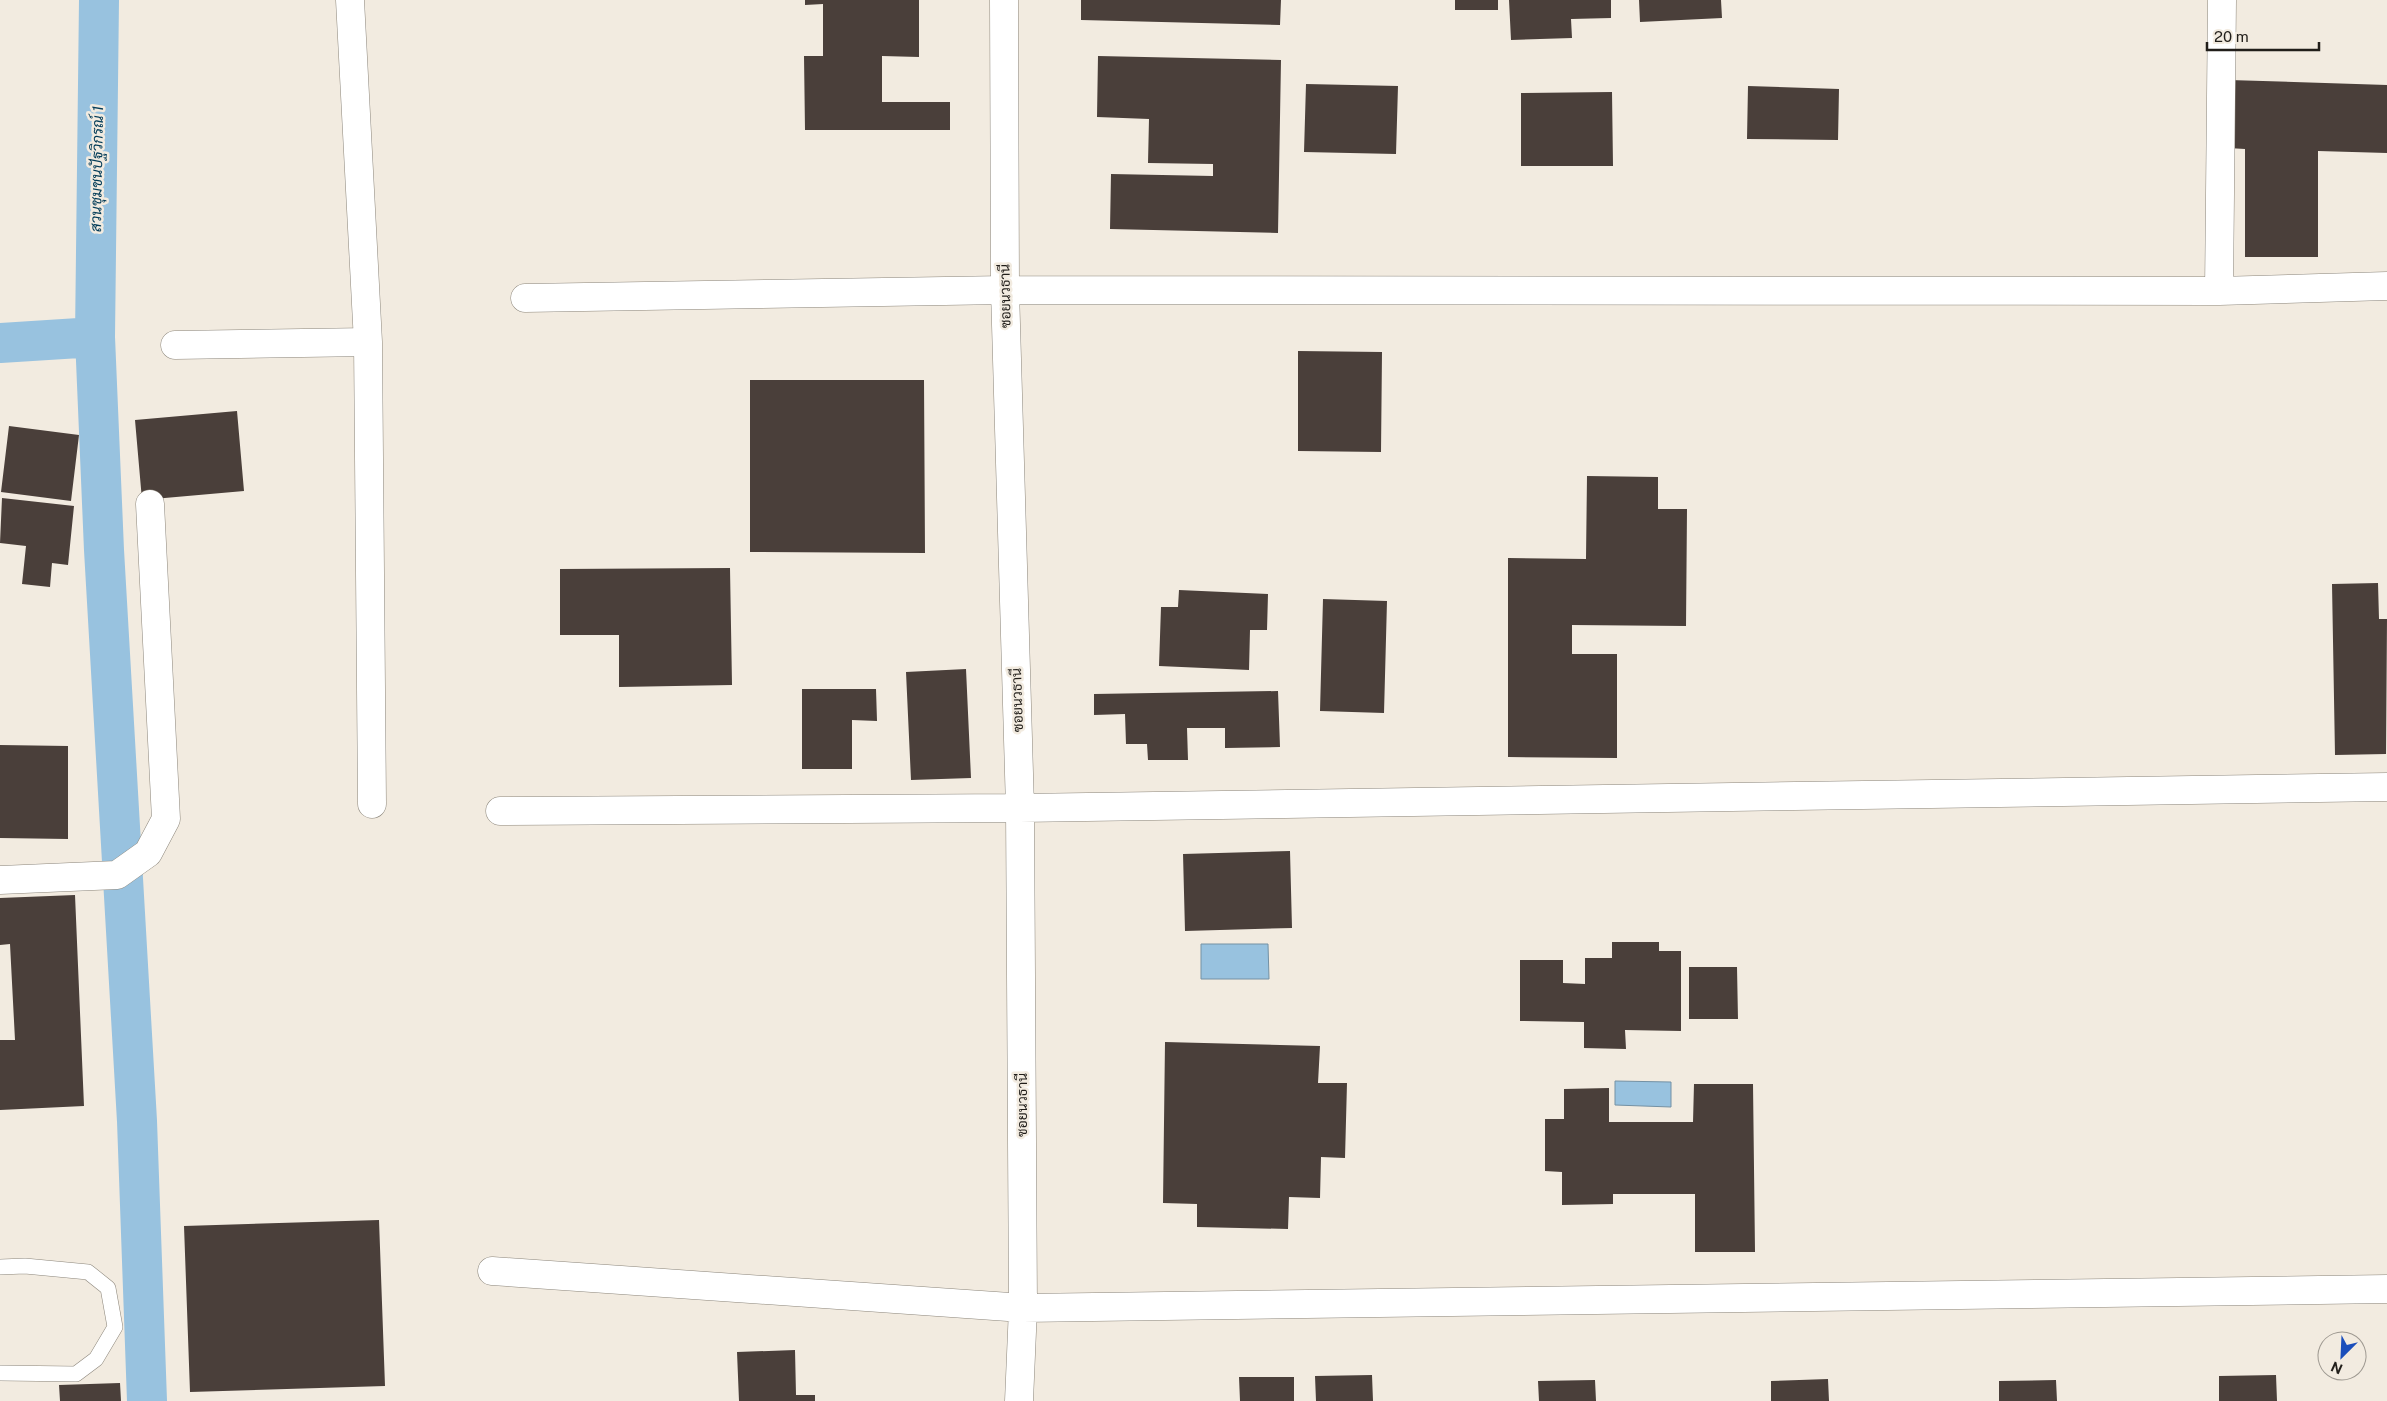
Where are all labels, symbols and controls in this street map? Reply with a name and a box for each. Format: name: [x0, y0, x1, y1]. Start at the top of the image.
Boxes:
scale bar: [2207, 20, 2320, 52]
text: 20 m: [2214, 28, 2249, 45]
water label: สวนชุมชนปัฐวิกรณ์ 1: [86, 106, 109, 232]
street label: ซอยนวธานี: [995, 264, 1014, 328]
street label: ซอยนวธานี: [1007, 668, 1026, 732]
street label: ซอยนวธานี: [1013, 1073, 1030, 1137]
north arrow: [2317, 1331, 2367, 1381]
text: N: [2328, 1358, 2345, 1377]

